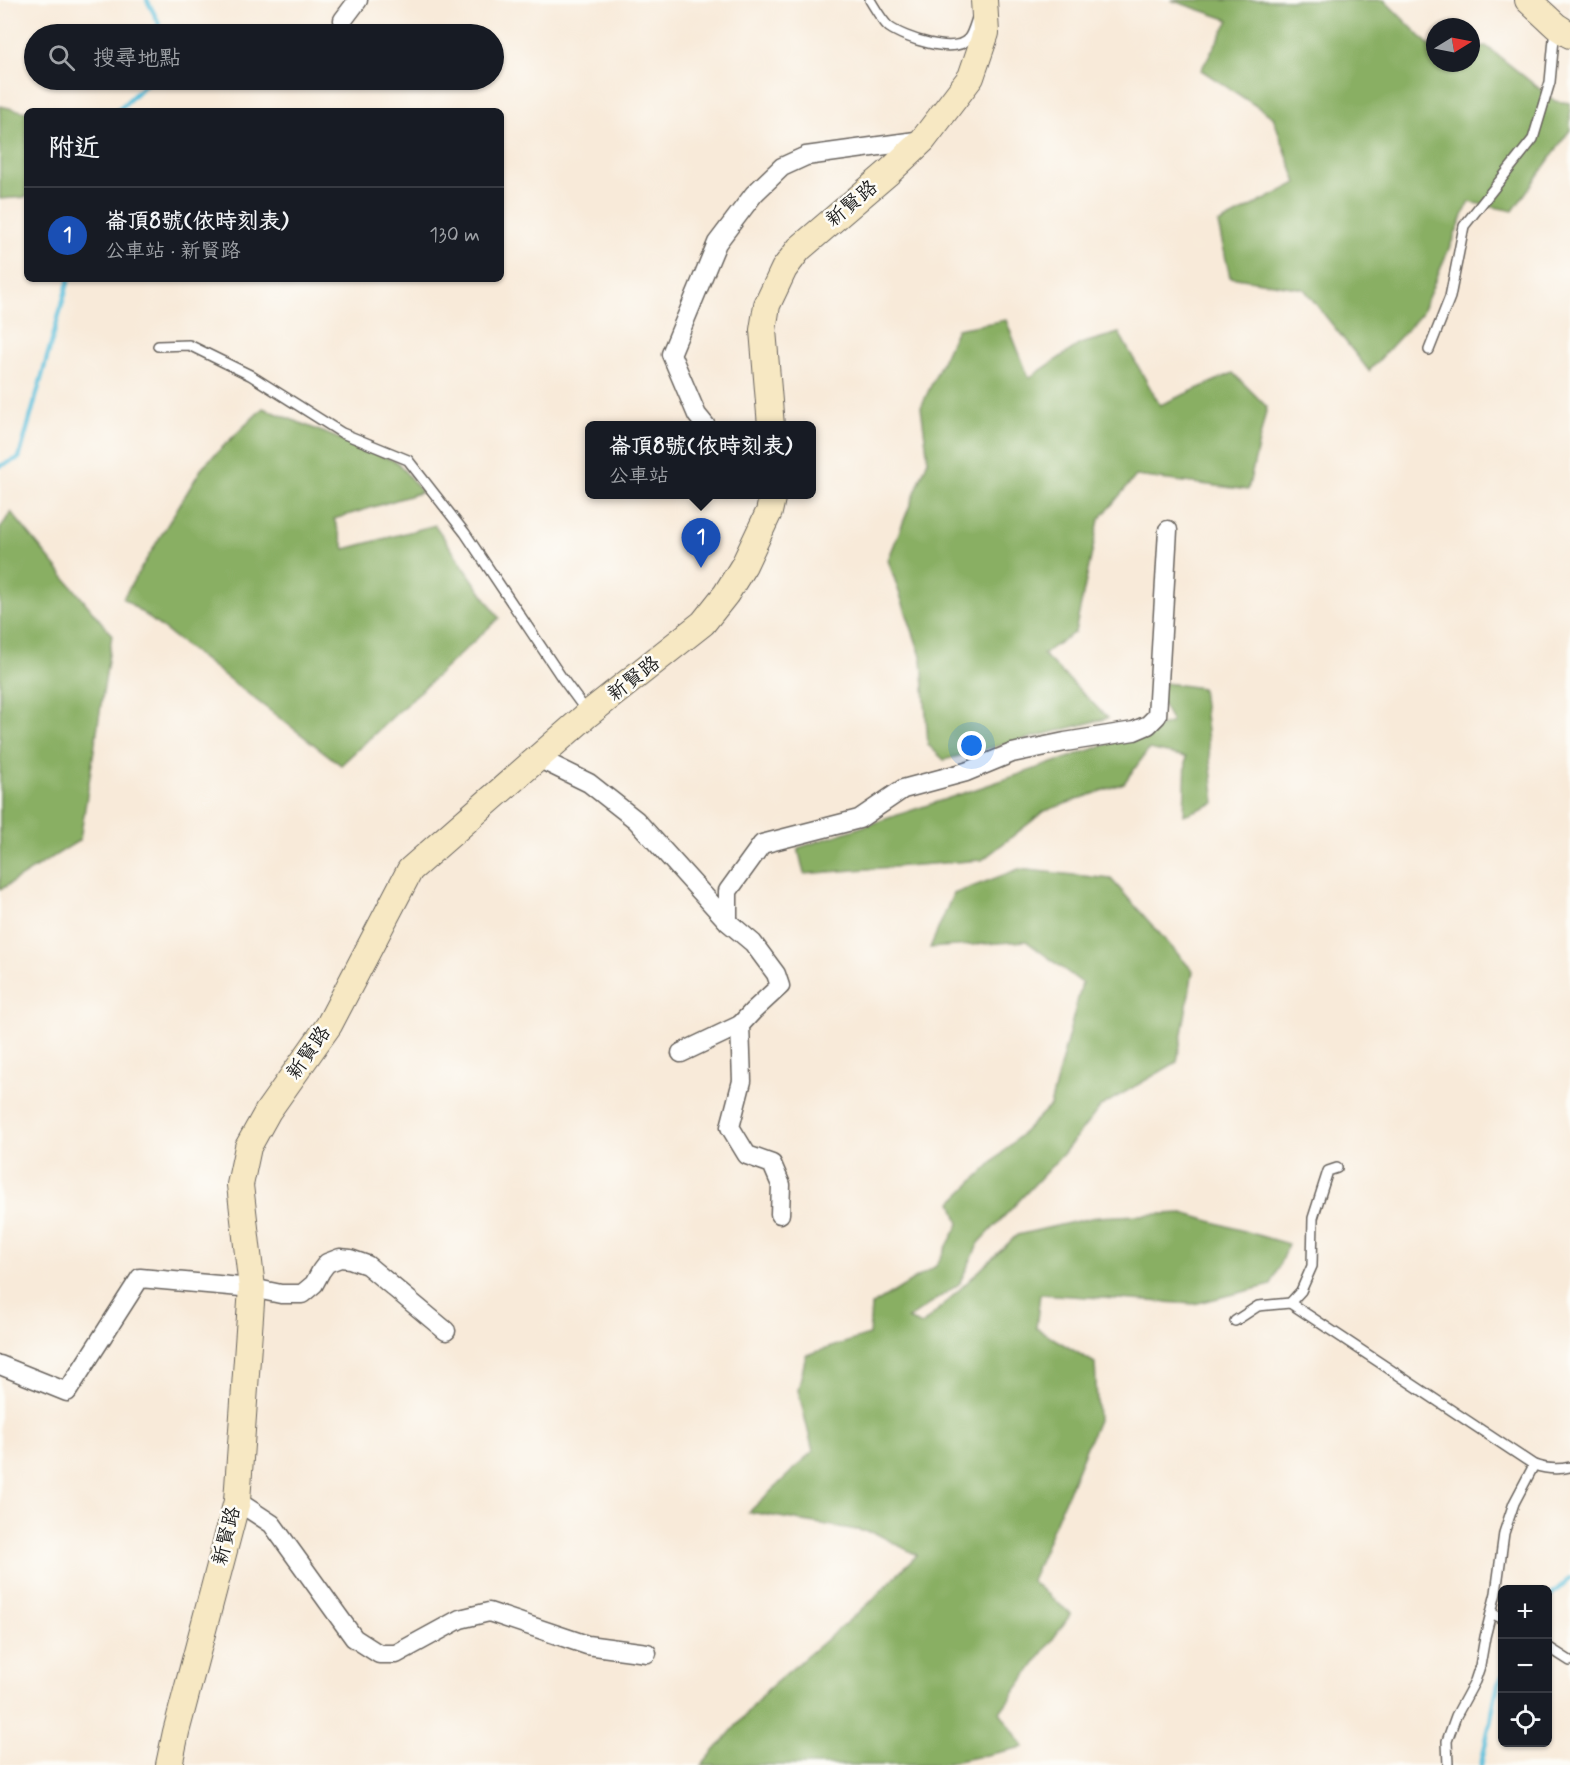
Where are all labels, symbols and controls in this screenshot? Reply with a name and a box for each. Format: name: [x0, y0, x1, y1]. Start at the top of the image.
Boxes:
north arrow: [1426, 18, 1480, 72]
search box: [24, 24, 504, 90]
icon: search: [45, 41, 78, 74]
text: 搜尋地點: [93, 45, 181, 73]
text: 附近: [48, 132, 100, 166]
street label: 新賢路: [820, 174, 884, 234]
text: 崙頂8號(依時刻表): [105, 208, 289, 236]
text: 1: [63, 222, 72, 249]
text: 130 m: [429, 222, 480, 249]
text: 公車站 · 新賢路: [105, 238, 240, 265]
popup: [585, 421, 816, 499]
text: 崙頂8號(依時刻表): [609, 433, 792, 461]
text: 公車站: [609, 463, 669, 490]
pin: 1: [682, 518, 720, 568]
street label: 新賢路: [602, 649, 667, 708]
your location: [957, 731, 986, 760]
street label: 新賢路: [281, 1020, 338, 1085]
street label: 新賢路: [207, 1503, 248, 1568]
map controls: [1498, 1585, 1552, 1747]
button: +: [1498, 1585, 1552, 1639]
button: −: [1498, 1639, 1552, 1693]
button: locate: [1498, 1693, 1552, 1747]

